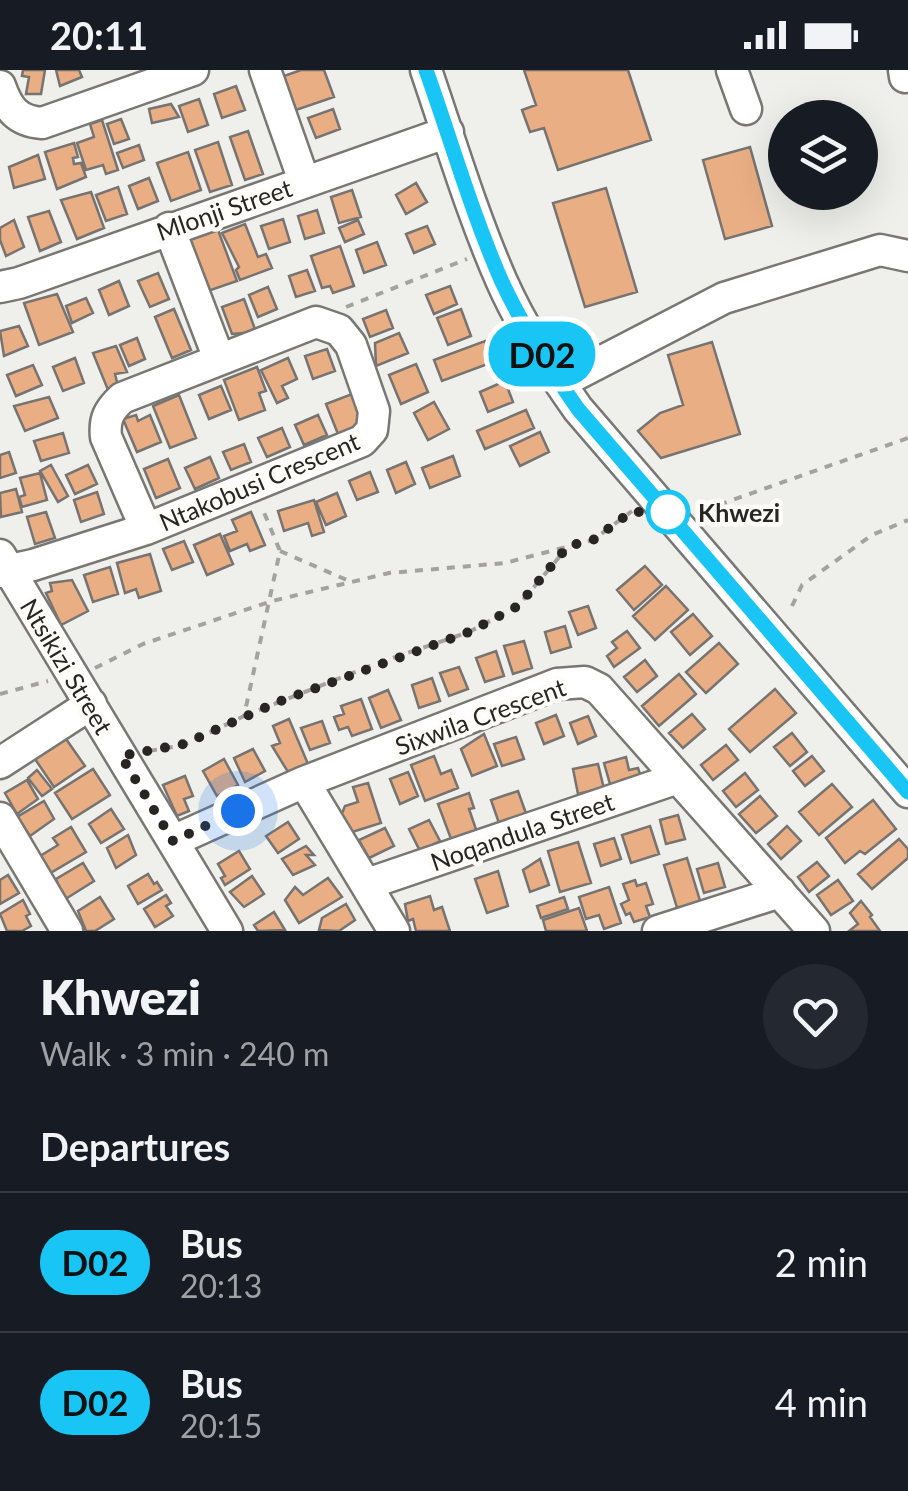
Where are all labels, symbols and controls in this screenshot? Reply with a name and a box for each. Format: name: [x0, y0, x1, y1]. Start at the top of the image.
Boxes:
text: 20:11: [50, 12, 148, 58]
map controls: [768, 100, 878, 210]
button: layers: [768, 100, 878, 210]
street label: Mlonji Street: [152, 172, 296, 246]
line badge: D02: [484, 322, 600, 386]
text: D02: [508, 333, 576, 375]
street label: Ntakobusi Crescent: [154, 425, 364, 537]
marker: Khwezi: [647, 491, 689, 533]
place label: Khwezi: [698, 497, 780, 527]
street label: Ntsikizi Street: [15, 593, 119, 739]
street label: Sixwila Crescent: [391, 671, 569, 761]
your location: [213, 786, 263, 836]
street label: Noqandula Street: [426, 786, 618, 876]
button: heart: [763, 964, 868, 1069]
text: Khwezi: [40, 968, 201, 1025]
text: Walk · 3 min · 240 m: [40, 1034, 329, 1073]
text: Departures: [40, 1123, 230, 1169]
text: Bus: [180, 1220, 243, 1266]
text: 2 min: [775, 1239, 868, 1285]
text: D02: [61, 1241, 129, 1283]
text: 20:13: [180, 1266, 262, 1305]
text: Bus: [180, 1360, 243, 1406]
text: 4 min: [775, 1379, 868, 1425]
text: D02: [61, 1381, 129, 1423]
text: 20:15: [180, 1406, 262, 1445]

